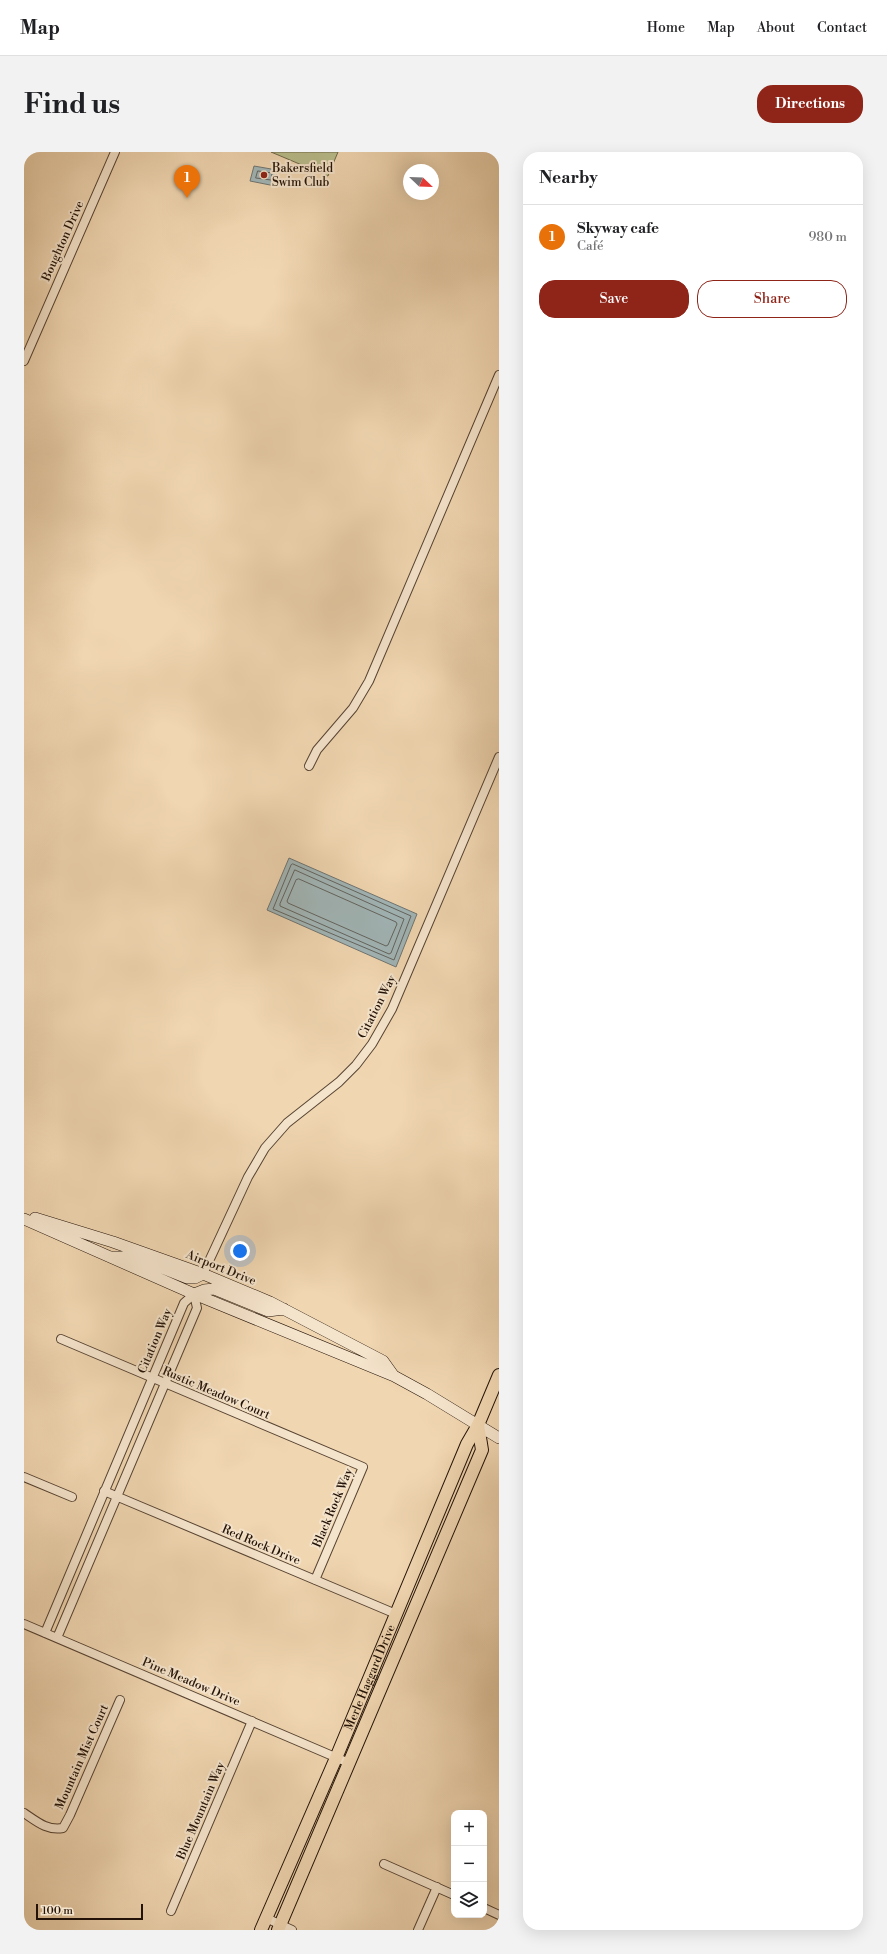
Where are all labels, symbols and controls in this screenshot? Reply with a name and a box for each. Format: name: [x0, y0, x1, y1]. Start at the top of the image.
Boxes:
text: Map: [20, 16, 60, 40]
text: Home: [647, 19, 685, 37]
text: Map: [707, 19, 735, 37]
text: About: [757, 19, 795, 37]
text: Contact: [817, 19, 867, 37]
button: Directions: [757, 85, 863, 123]
text: Find us: [24, 87, 120, 122]
place label: Bakersfield Swim Club: [271, 161, 333, 190]
north arrow: [403, 164, 439, 200]
pin: 1: [174, 165, 200, 198]
text: Nearby: [539, 167, 598, 189]
marker: Bakersfield Swim Club: [259, 170, 269, 180]
street label: Boughton Drive: [38, 198, 87, 284]
text: Skyway cafe: [577, 219, 659, 238]
text: 1: [549, 229, 555, 245]
text: 980 m: [808, 229, 847, 245]
text: Café: [577, 238, 604, 254]
button: Save: [539, 280, 689, 318]
button: Share: [697, 280, 847, 318]
street label: Citation Way: [355, 973, 399, 1041]
your location: [230, 1241, 250, 1261]
street label: Airport Drive: [183, 1247, 258, 1289]
street label: Citation Way: [135, 1306, 175, 1376]
street label: Rustic Meadow Court: [160, 1364, 273, 1423]
street label: Black Rock Way: [309, 1466, 356, 1551]
street label: Red Rock Drive: [219, 1522, 303, 1568]
street label: Merle Haggard Drive: [341, 1622, 398, 1732]
street label: Pine Meadow Drive: [140, 1655, 242, 1709]
street label: Mountain Mist Court: [52, 1701, 112, 1812]
street label: Blue Mountain Way: [173, 1760, 228, 1863]
map controls: [451, 1810, 487, 1918]
button: +: [451, 1810, 487, 1846]
button: −: [451, 1846, 487, 1882]
button: layers: [451, 1882, 487, 1918]
scale bar: [36, 1902, 143, 1921]
text: 100 m: [42, 1904, 73, 1918]

